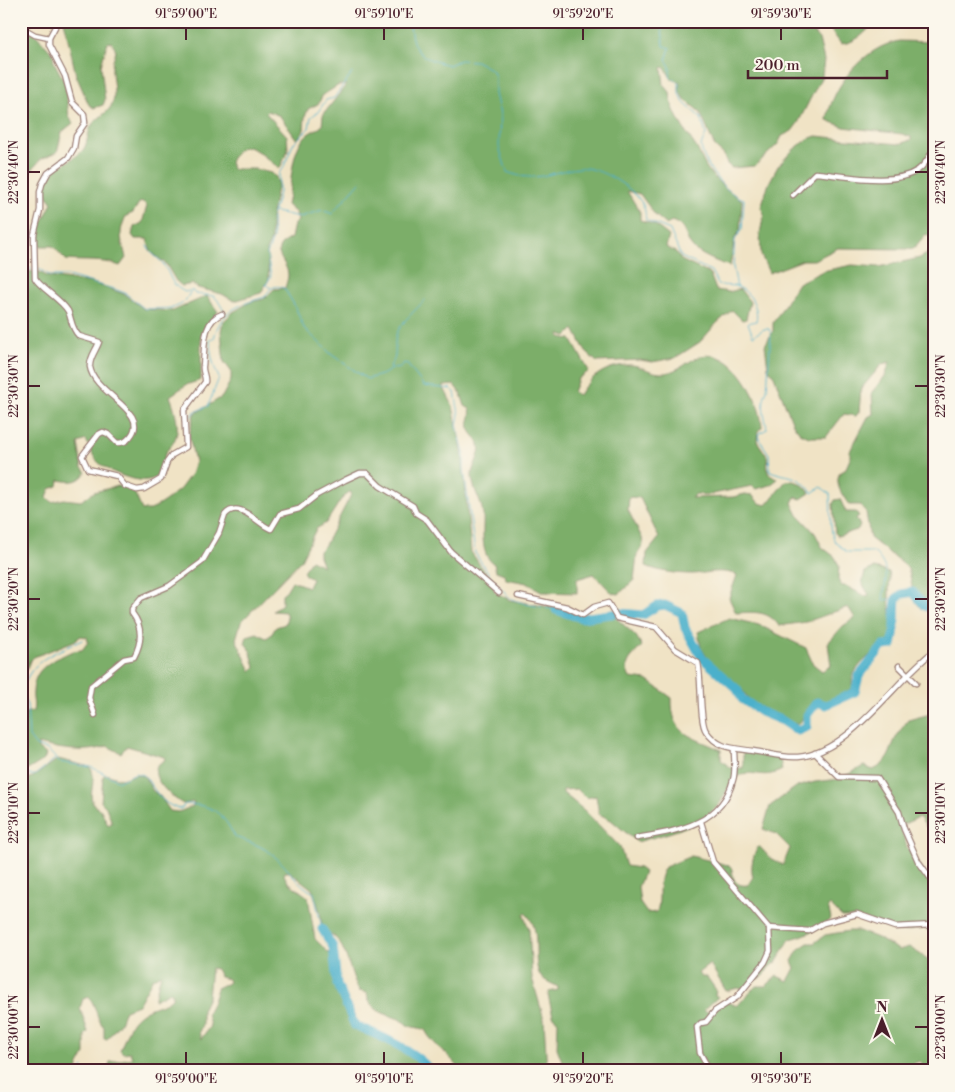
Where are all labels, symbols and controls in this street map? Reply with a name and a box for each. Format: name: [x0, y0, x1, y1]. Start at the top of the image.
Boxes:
text: 91°59'00"E: [155, 7, 217, 22]
text: 91°59'10"E: [355, 7, 413, 22]
text: 91°59'20"E: [553, 7, 613, 22]
text: 91°59'30"E: [751, 7, 811, 22]
scale bar: [748, 48, 886, 80]
text: 200 m: [755, 56, 800, 75]
text: 22°30'40"N: [7, 140, 22, 204]
text: 22°30'40"N: [934, 140, 949, 204]
text: 22°30'30"N: [7, 354, 22, 418]
text: 22°30'30"N: [934, 354, 949, 418]
text: 22°30'20"N: [7, 567, 22, 631]
text: 22°30'20"N: [934, 567, 949, 631]
text: 22°30'10"N: [7, 782, 22, 844]
text: 22°30'10"N: [934, 782, 949, 844]
text: 22°30'00"N: [7, 994, 22, 1059]
north arrow: [858, 994, 908, 1044]
text: 22°30'00"N: [934, 994, 949, 1059]
text: N: [876, 999, 888, 1017]
text: 91°59'00"E: [155, 1072, 217, 1087]
text: 91°59'10"E: [355, 1072, 413, 1087]
text: 91°59'20"E: [553, 1072, 613, 1087]
text: 91°59'30"E: [751, 1072, 811, 1087]

